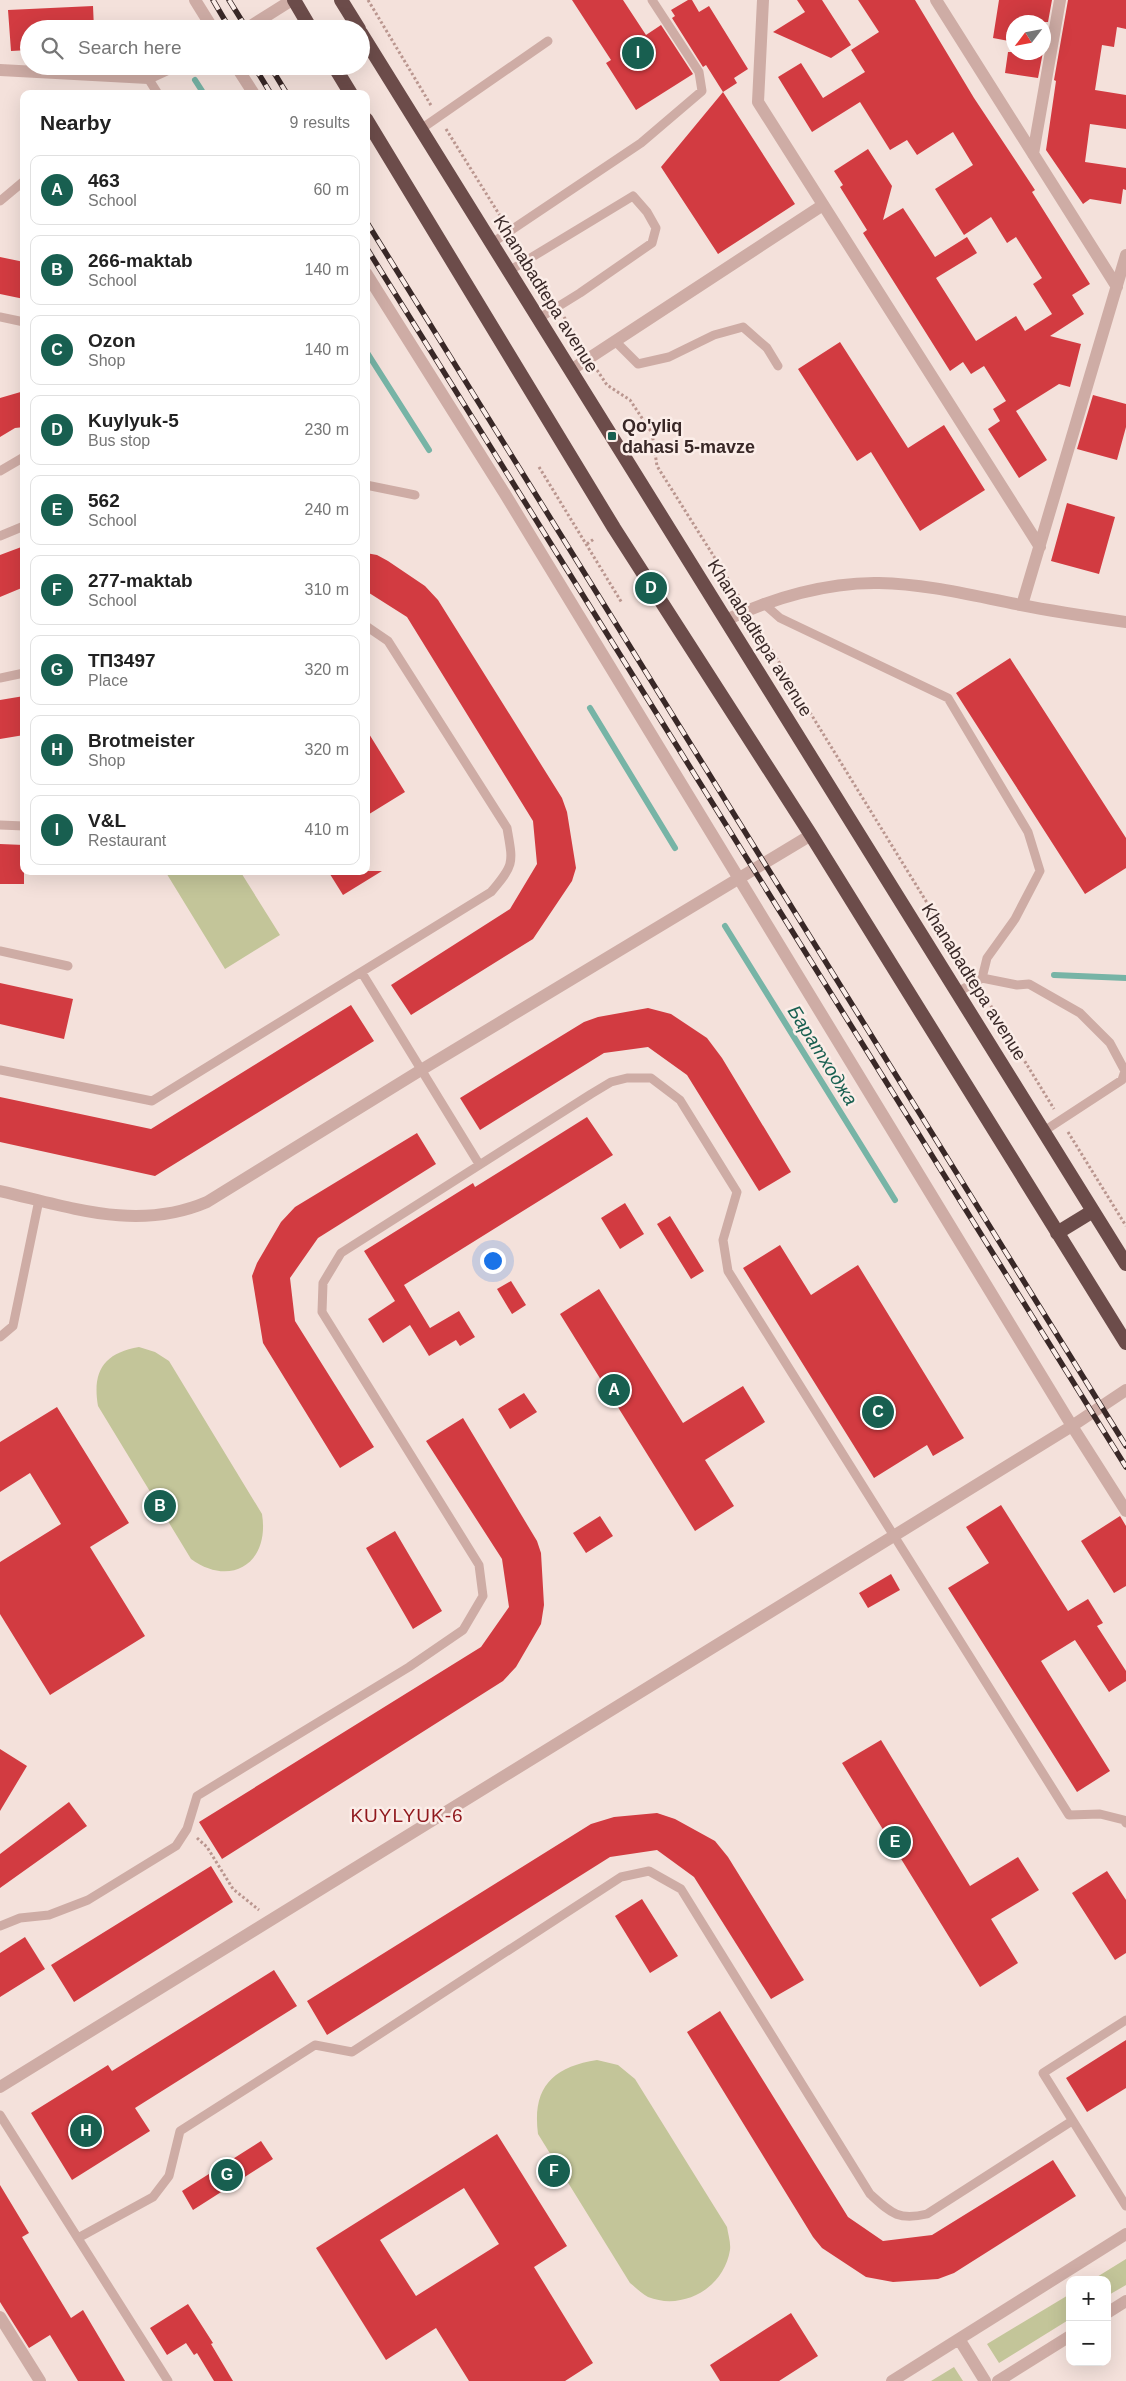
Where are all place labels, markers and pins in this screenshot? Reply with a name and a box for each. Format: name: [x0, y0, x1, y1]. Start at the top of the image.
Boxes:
pin: I: [622, 34, 654, 72]
place label: Qo'yliq dahasi 5-mavze: [622, 416, 755, 457]
marker: Qo'yliq dahasi 5-mavze: [606, 430, 618, 442]
pin: D: [635, 569, 667, 607]
pin: A: [598, 1371, 630, 1409]
pin: C: [862, 1393, 894, 1431]
pin: B: [144, 1487, 176, 1525]
pin: E: [879, 1823, 911, 1861]
pin: H: [70, 2112, 102, 2150]
pin: F: [538, 2152, 570, 2190]
pin: G: [211, 2156, 243, 2194]

